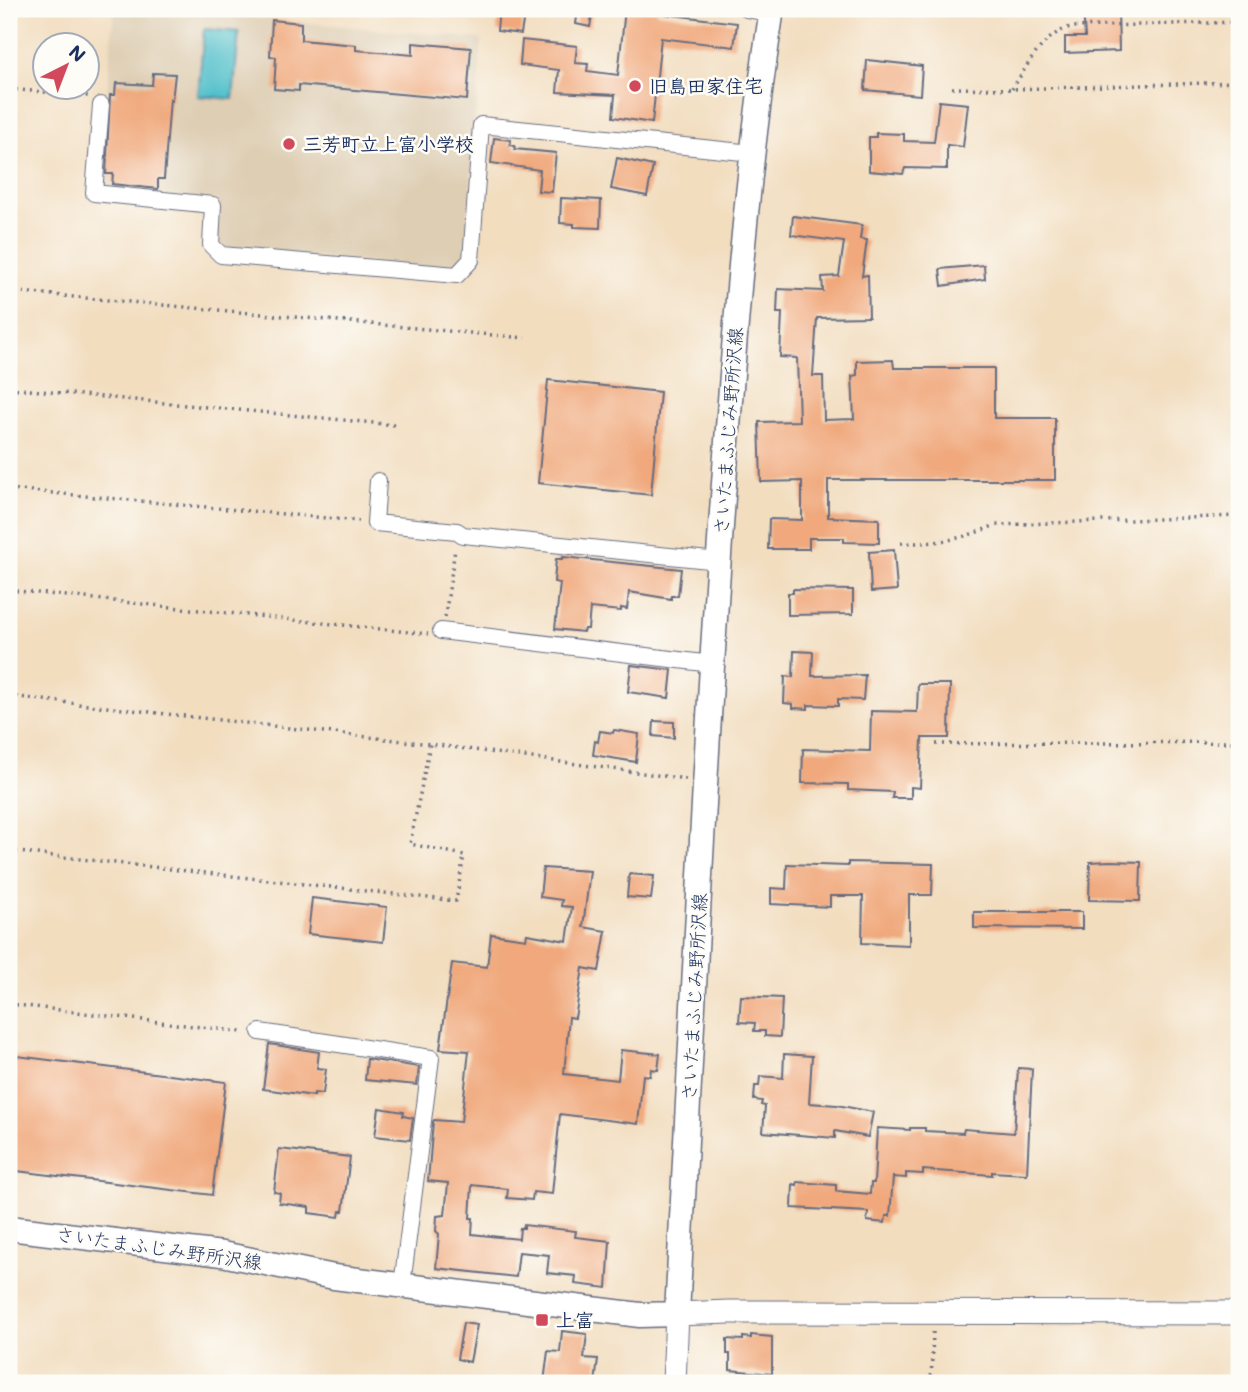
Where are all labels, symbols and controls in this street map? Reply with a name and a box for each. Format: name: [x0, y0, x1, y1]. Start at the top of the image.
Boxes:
north arrow: [32, 32, 102, 102]
text: N: [64, 39, 91, 67]
place label: 旧島田家住宅: [649, 73, 763, 98]
marker: 旧島田家住宅: [627, 78, 643, 94]
place label: 三芳町立上富小学校: [303, 131, 474, 156]
marker: 三芳町立上富小学校: [281, 136, 297, 152]
street label: さいたまふじみ野所沢線: [708, 326, 747, 536]
street label: さいたまふじみ野所沢線: [676, 892, 711, 1102]
street label: さいたまふじみ野所沢線: [54, 1221, 264, 1274]
place label: 上富: [556, 1307, 594, 1332]
marker: 上富: [534, 1312, 550, 1328]

